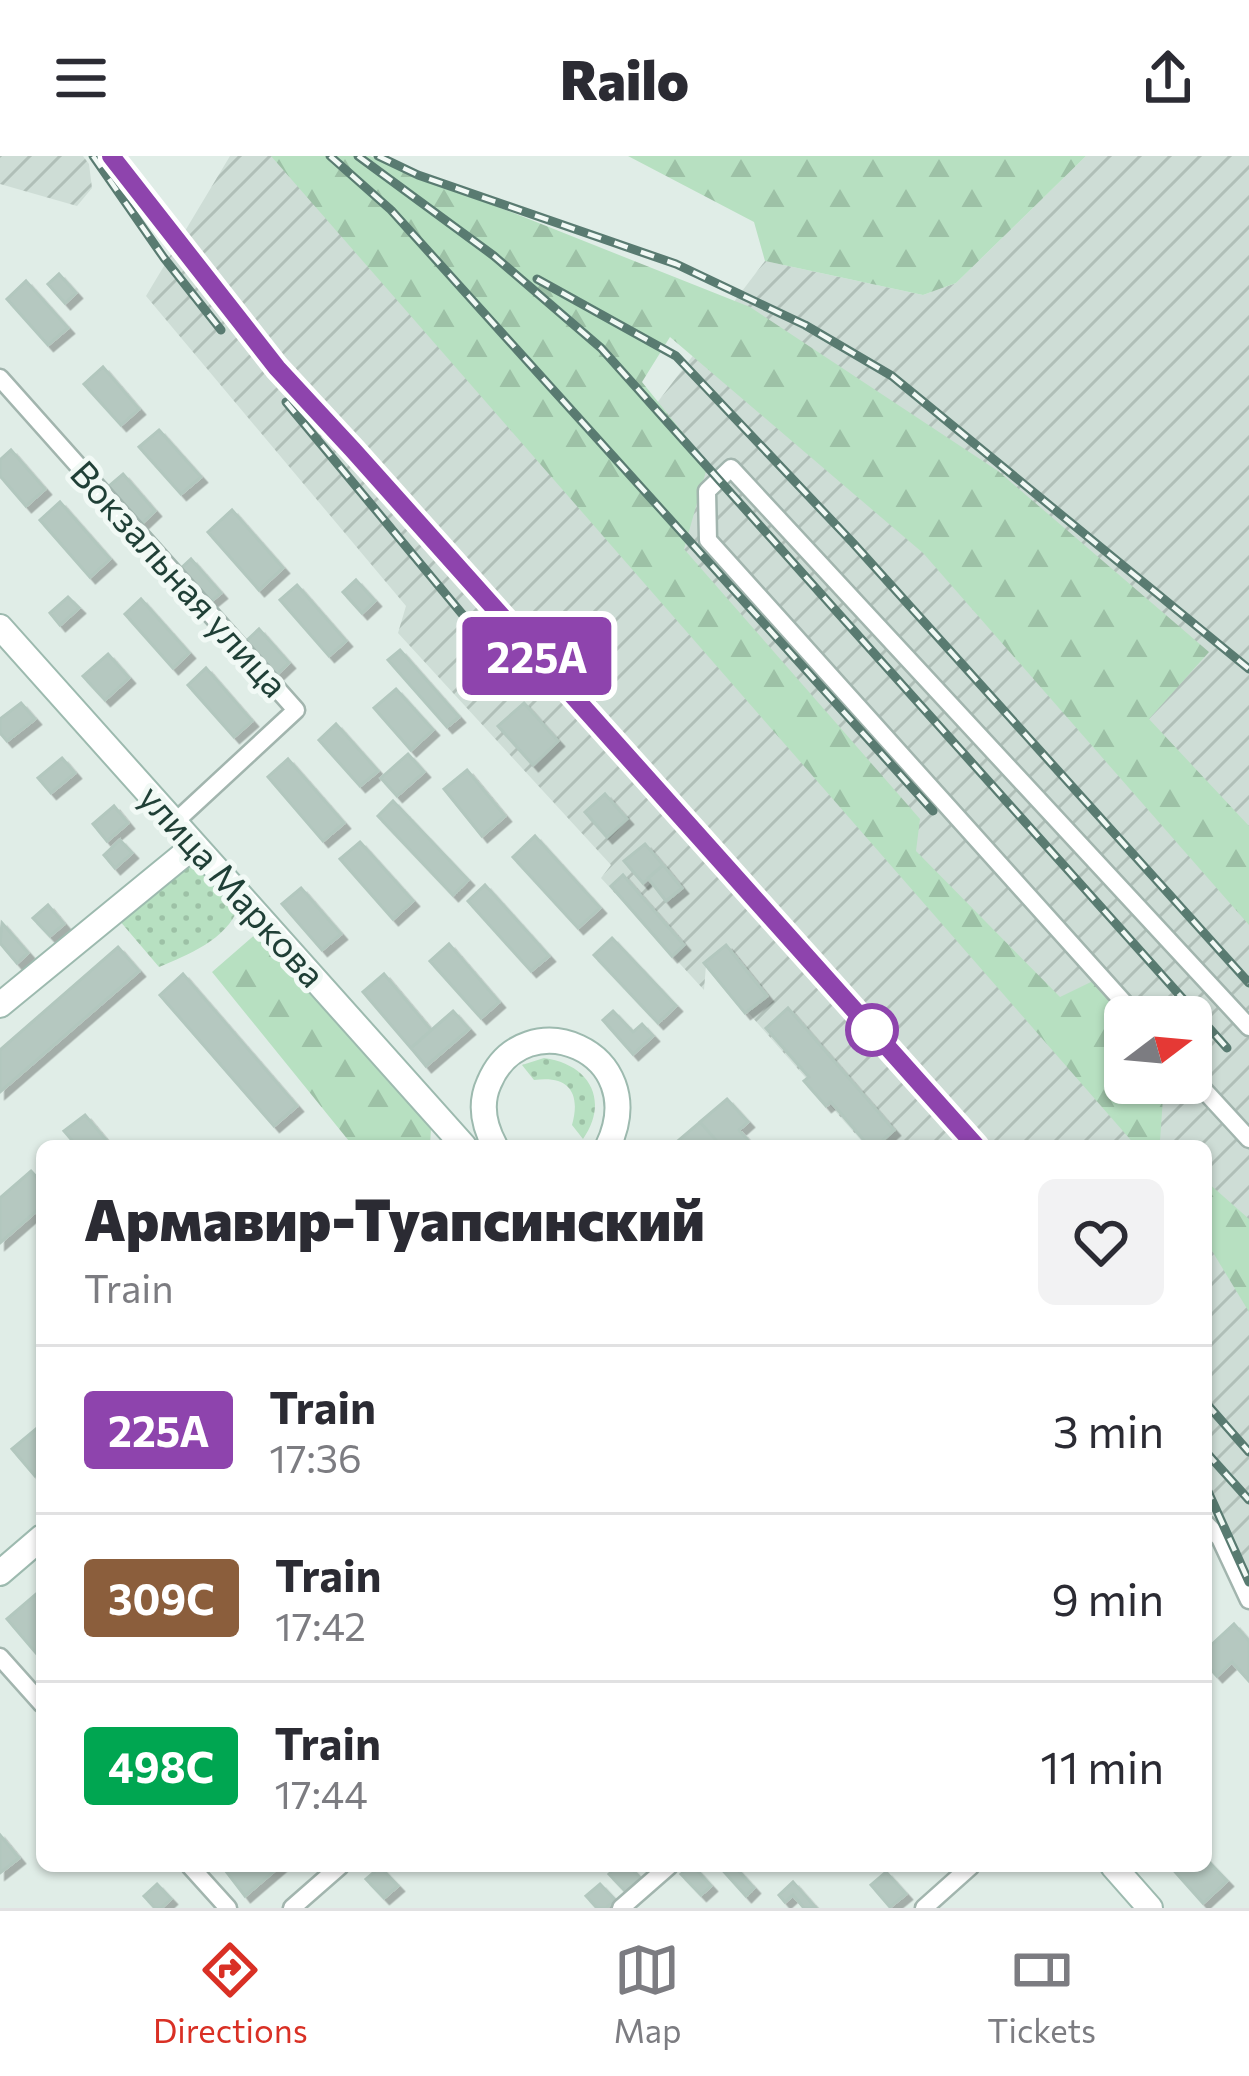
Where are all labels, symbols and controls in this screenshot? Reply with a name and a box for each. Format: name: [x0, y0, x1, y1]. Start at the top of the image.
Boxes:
icon: menu: [48, 45, 114, 111]
text: Railo: [560, 45, 689, 111]
icon: share: [1135, 45, 1201, 111]
street label: Вокзальная улица: [63, 450, 298, 705]
line badge: 225А: [453, 617, 621, 695]
text: 225А: [486, 630, 588, 682]
street label: улица Маркова: [131, 774, 336, 995]
north arrow: [1104, 996, 1212, 1104]
map controls: [1104, 996, 1212, 1104]
unlabelled marker: [847, 1005, 897, 1055]
button: heart: [1038, 1179, 1164, 1305]
text: Армавир-Туапсинский: [84, 1183, 705, 1253]
text: Train: [84, 1263, 174, 1311]
text: Train: [269, 1378, 376, 1433]
text: 3 min: [1053, 1402, 1164, 1457]
text: 225А: [108, 1404, 209, 1456]
text: 17:36: [269, 1433, 362, 1481]
text: Train: [275, 1546, 382, 1601]
text: 9 min: [1051, 1570, 1164, 1625]
text: 309С: [108, 1572, 215, 1624]
text: 17:42: [275, 1601, 366, 1649]
text: Train: [274, 1714, 381, 1769]
text: 11 min: [1040, 1738, 1164, 1793]
text: 498С: [108, 1740, 214, 1792]
text: 17:44: [274, 1769, 368, 1817]
tab: Directions: [153, 1937, 308, 2050]
tab: Map: [613, 1937, 682, 2050]
tab: Tickets: [987, 1937, 1096, 2050]

